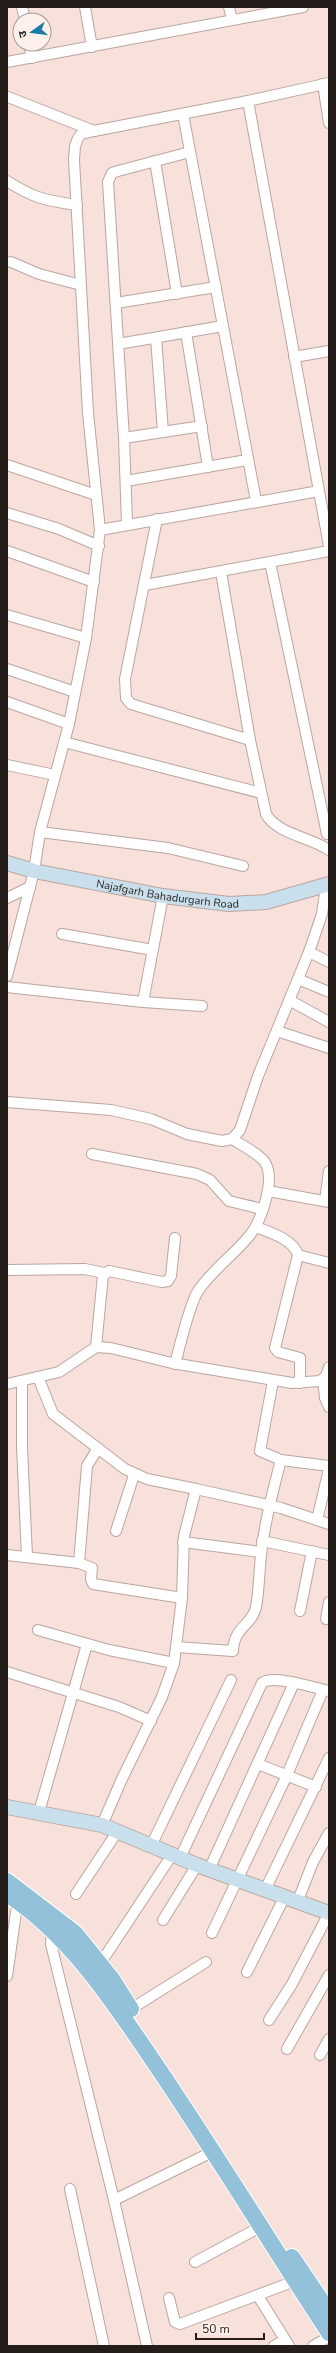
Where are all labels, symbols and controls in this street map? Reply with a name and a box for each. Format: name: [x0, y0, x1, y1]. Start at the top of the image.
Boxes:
north arrow: [12, 12, 52, 52]
text: उ: [15, 29, 31, 39]
street label: Najafgarh Bahadurgarh Road: [95, 876, 239, 912]
scale bar: [196, 2315, 264, 2341]
text: 50 m: [202, 2321, 230, 2337]

